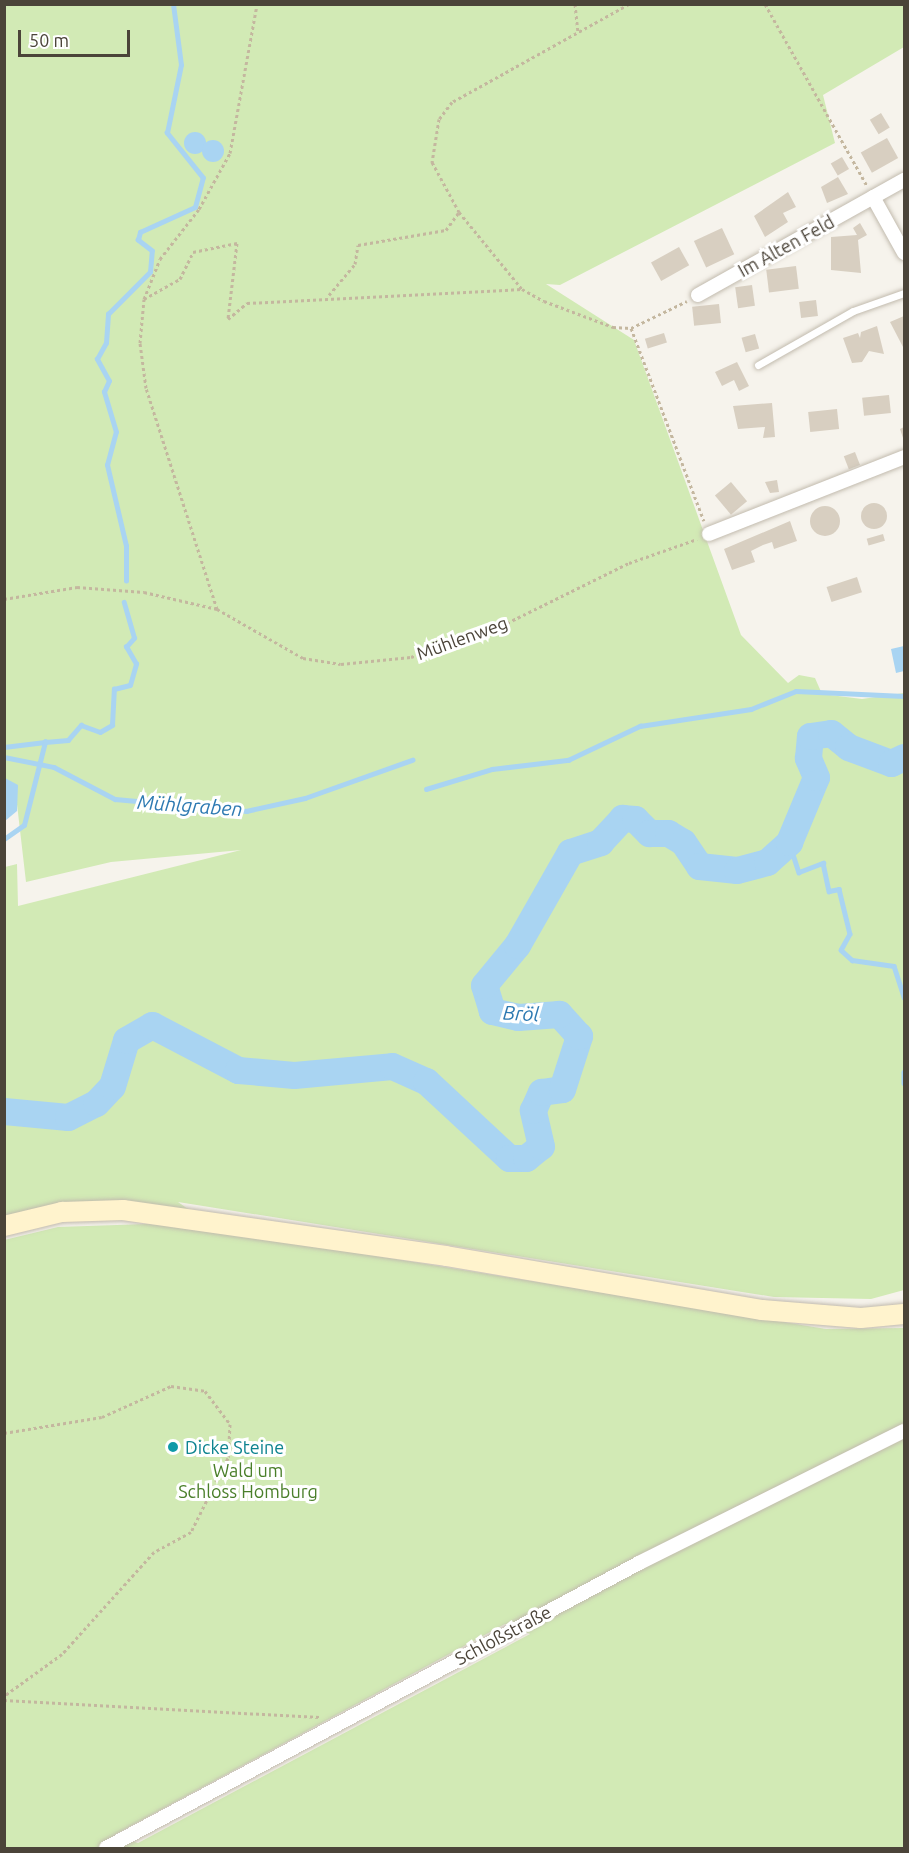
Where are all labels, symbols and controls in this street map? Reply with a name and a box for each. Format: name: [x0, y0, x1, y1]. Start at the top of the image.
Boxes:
scale bar: [21, 18, 134, 56]
text: 50 m: [29, 30, 69, 50]
street label: Im Alten Feld: [734, 211, 838, 281]
street label: Mühlenweg: [414, 612, 510, 664]
water label: Mühlgraben: [137, 789, 243, 821]
water label: Bröl: [502, 1000, 540, 1026]
place label: Dicke Steine: [185, 1436, 284, 1458]
marker: Dicke Steine: [166, 1440, 180, 1454]
park label: Wald um Schloss Homburg: [178, 1460, 318, 1502]
street label: Schloßstraße: [451, 1601, 555, 1669]

